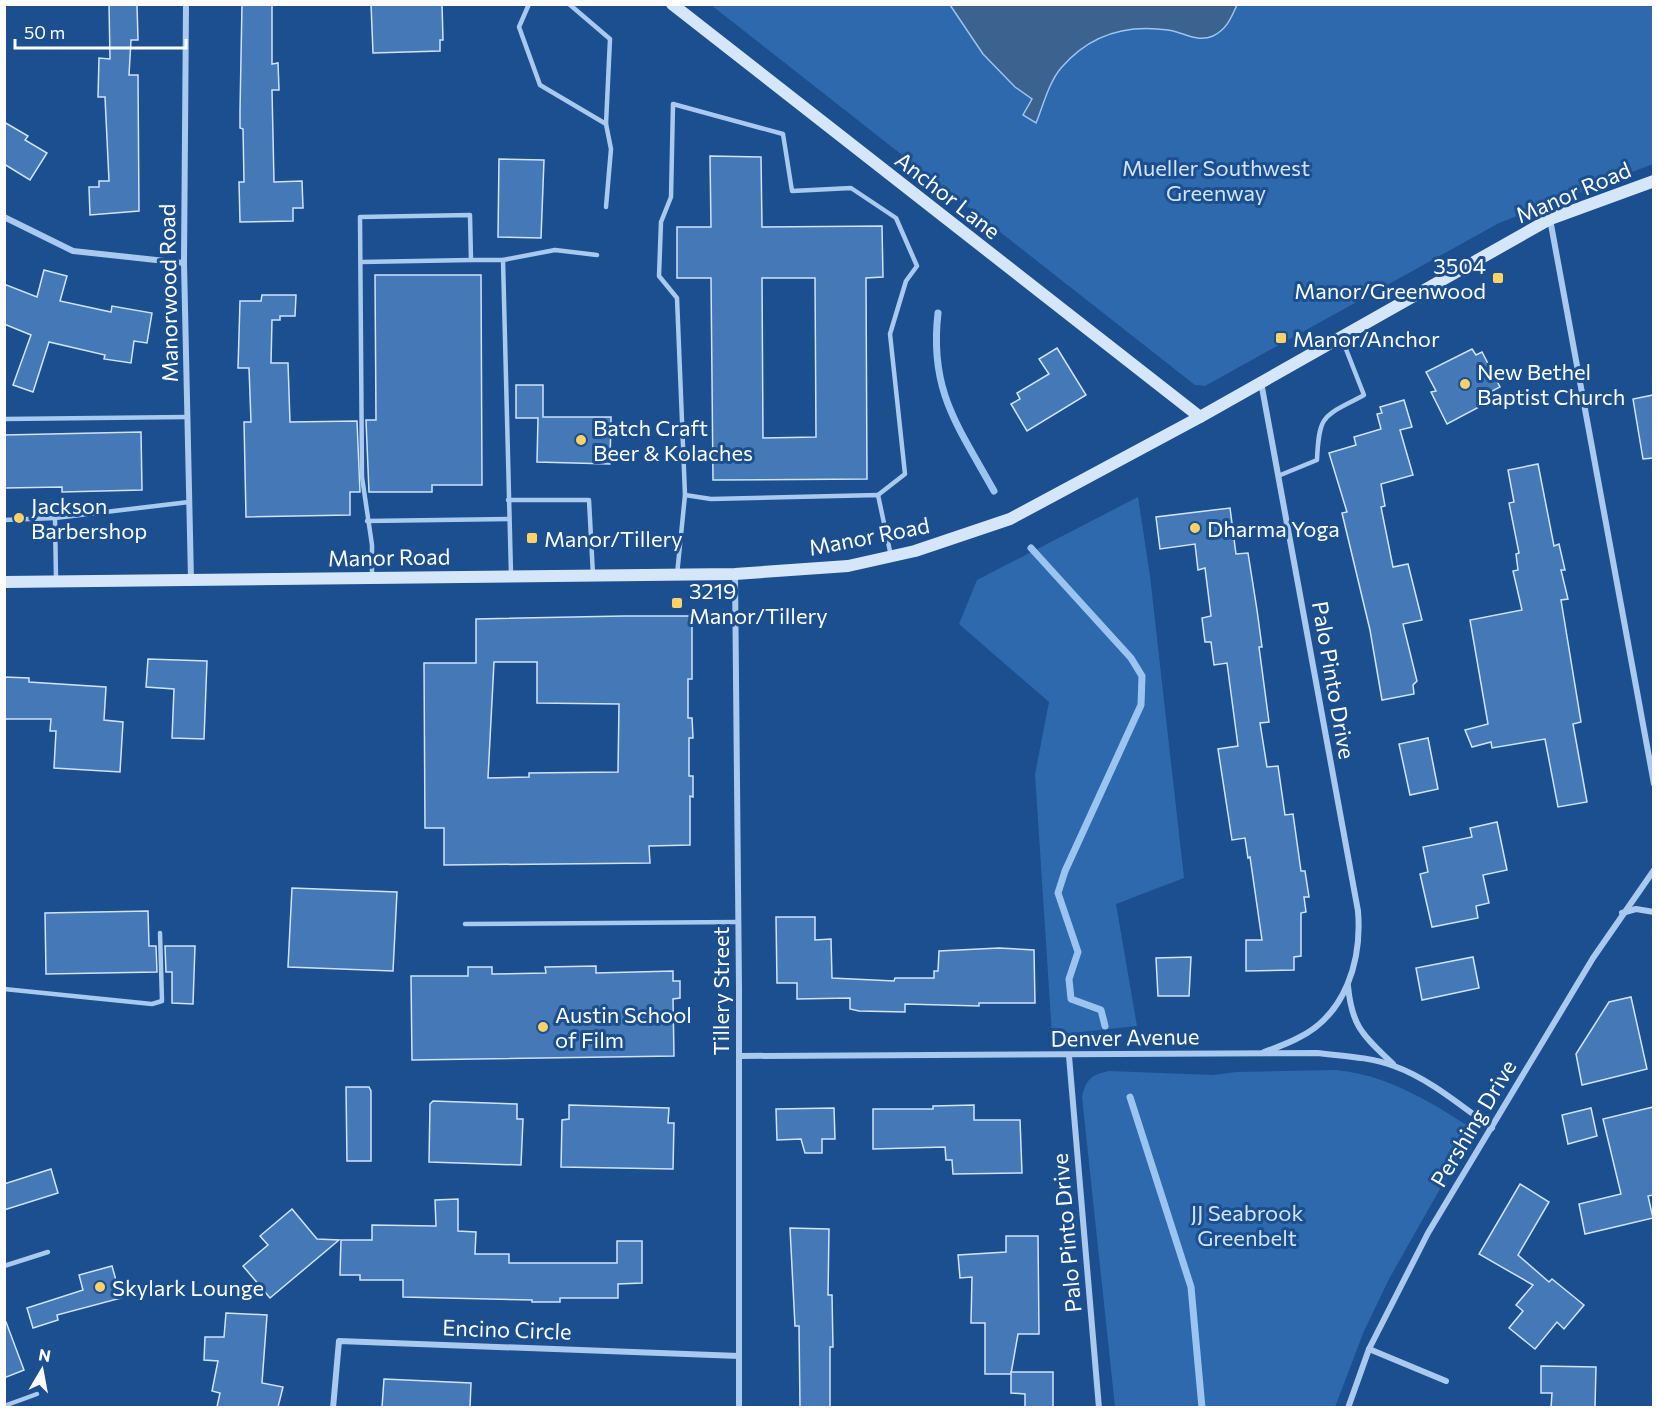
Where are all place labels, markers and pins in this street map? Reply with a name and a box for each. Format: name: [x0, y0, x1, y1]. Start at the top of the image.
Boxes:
place label: 3504 Manor/Greenwood: [1294, 252, 1486, 304]
marker: 3504 Manor/Greenwood: [1491, 271, 1505, 285]
place label: Manor/Anchor: [1293, 325, 1440, 352]
marker: Manor/Anchor: [1274, 331, 1288, 345]
place label: New Bethel Baptist Church: [1477, 358, 1625, 410]
marker: New Bethel Baptist Church: [1458, 377, 1472, 391]
place label: Batch Craft Beer & Kolaches: [593, 414, 753, 466]
marker: Batch Craft Beer & Kolaches: [574, 433, 588, 447]
place label: Jackson Barbershop: [31, 492, 147, 544]
marker: Jackson Barbershop: [12, 511, 26, 525]
place label: Dharma Yoga: [1207, 515, 1340, 542]
marker: Dharma Yoga: [1188, 521, 1202, 535]
place label: Manor/Tillery: [544, 525, 683, 552]
marker: Manor/Tillery: [525, 531, 539, 545]
place label: 3219 Manor/Tillery: [689, 577, 828, 629]
marker: 3219 Manor/Tillery: [670, 596, 684, 610]
place label: Austin School of Film: [555, 1001, 692, 1053]
marker: Austin School of Film: [536, 1020, 550, 1034]
place label: Skylark Lounge: [112, 1274, 264, 1301]
marker: Skylark Lounge: [93, 1280, 107, 1294]

